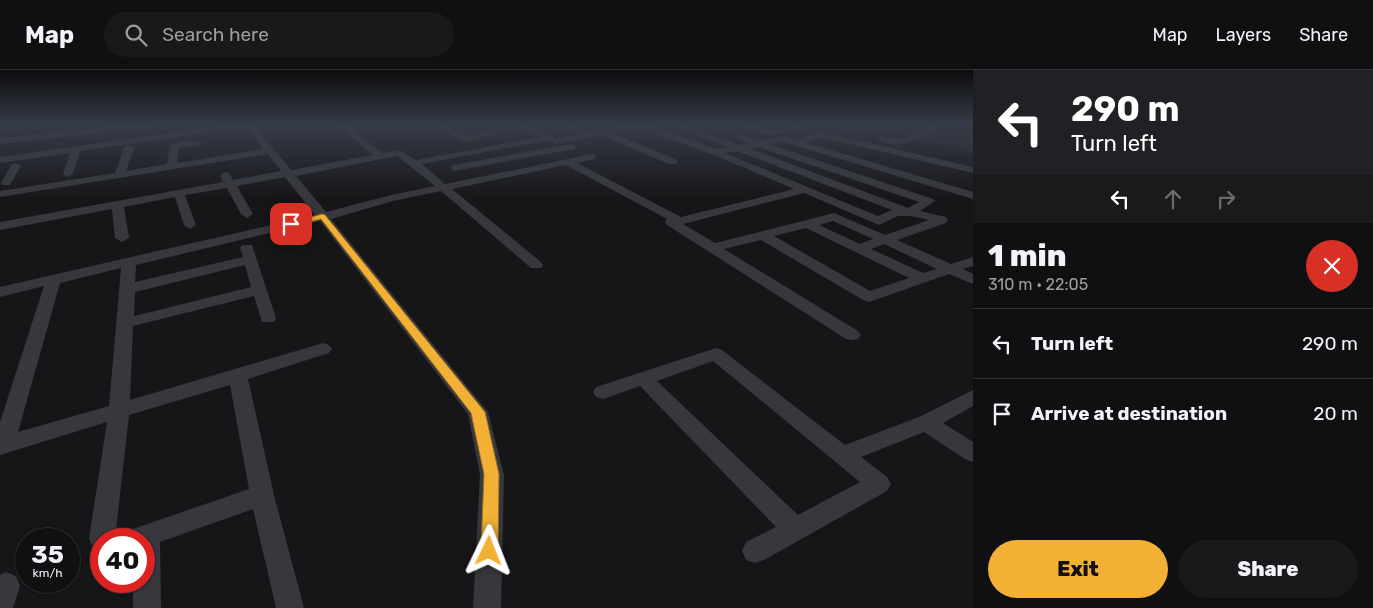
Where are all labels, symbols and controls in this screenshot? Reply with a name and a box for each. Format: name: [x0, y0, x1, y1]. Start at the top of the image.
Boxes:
search box: [104, 12, 454, 57]
text: Map: [25, 21, 74, 49]
icon: search: [122, 21, 150, 49]
text: Search here: [162, 23, 269, 46]
text: Map: [1153, 24, 1188, 46]
text: Layers: [1216, 24, 1271, 46]
text: Share: [1299, 24, 1348, 46]
text: 290 m: [1071, 88, 1180, 130]
icon: left: [988, 90, 1053, 155]
text: Turn left: [1071, 130, 1157, 157]
icon: left: [1106, 185, 1134, 213]
icon: ahead: [1159, 185, 1187, 213]
icon: right: [1212, 185, 1240, 213]
pin: [270, 203, 312, 245]
icon: arrive: [277, 210, 305, 238]
text: 1 min: [988, 238, 1066, 274]
button: close: [1306, 240, 1358, 292]
text: 310 m · 22:05: [988, 275, 1088, 294]
icon: left: [988, 330, 1016, 358]
text: Turn left: [1031, 332, 1113, 355]
text: 290 m: [1302, 332, 1358, 355]
icon: arrive: [988, 400, 1016, 428]
text: Arrive at destination: [1031, 402, 1227, 425]
text: 20 m: [1313, 402, 1358, 425]
position arrow: [462, 524, 514, 576]
speed limit sign: 40: [90, 528, 155, 593]
text: 35: [31, 540, 64, 569]
button: Exit: [988, 540, 1168, 598]
button: Share: [1178, 540, 1358, 598]
text: km/h: [33, 566, 62, 580]

